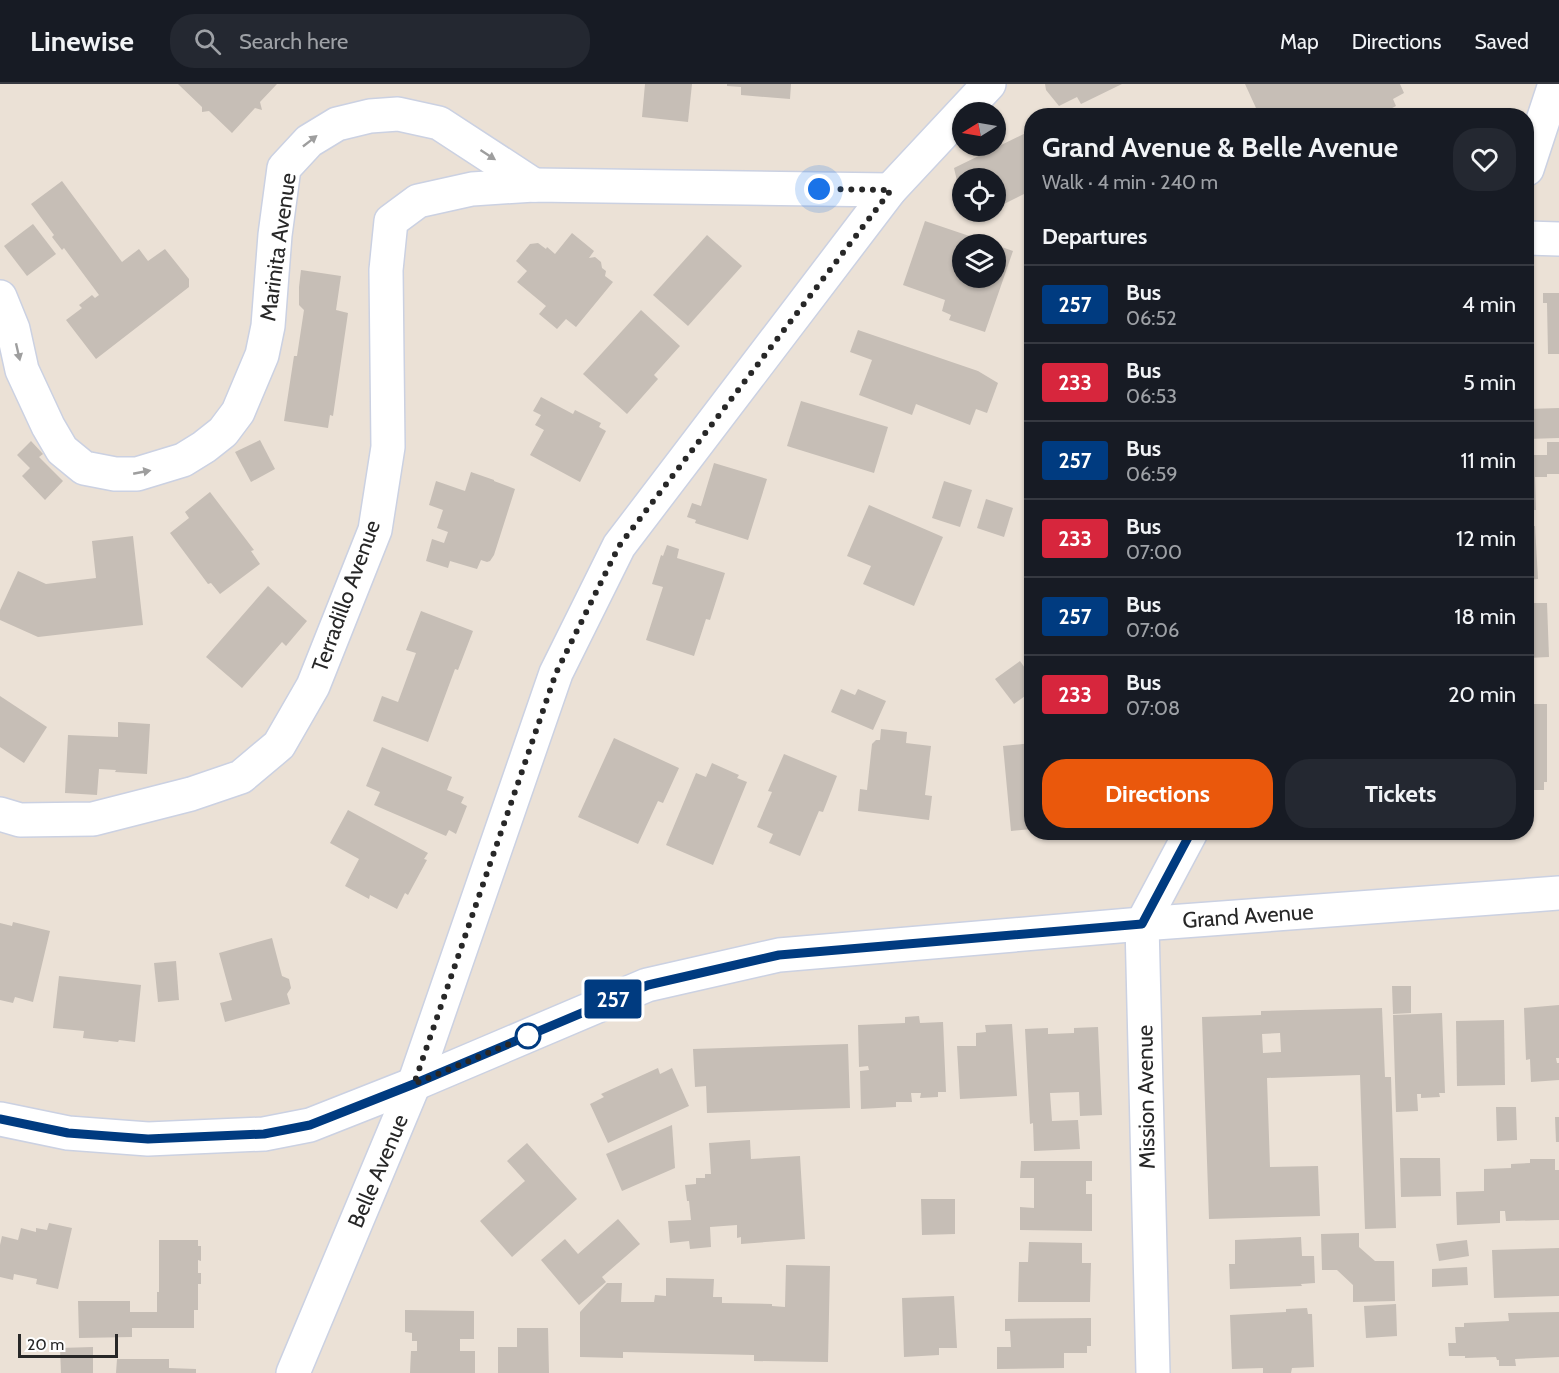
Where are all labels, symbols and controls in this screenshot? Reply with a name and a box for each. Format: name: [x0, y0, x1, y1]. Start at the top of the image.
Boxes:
search box: [170, 14, 590, 68]
text: Linewise: [30, 24, 134, 58]
icon: search: [191, 25, 224, 58]
text: Search here: [239, 28, 348, 55]
text: Map: [1280, 29, 1319, 54]
text: Directions: [1352, 29, 1441, 54]
text: Saved: [1474, 29, 1529, 54]
north arrow: [952, 102, 1006, 156]
map controls: [952, 102, 1006, 288]
button: heart: [1453, 128, 1516, 191]
text: Grand Avenue & Belle Avenue: [1042, 130, 1398, 164]
one-way arrow: [303, 136, 318, 148]
one-way arrow: [480, 150, 497, 161]
button: locate: [952, 168, 1006, 222]
text: Walk · 4 min · 240 m: [1042, 170, 1218, 194]
street label: Marinita Avenue: [254, 171, 302, 323]
your location: [804, 174, 834, 204]
text: Departures: [1042, 223, 1147, 250]
button: layers: [952, 234, 1006, 288]
text: Bus: [1126, 279, 1161, 306]
text: 4 min: [1462, 291, 1516, 318]
text: 257: [1058, 292, 1092, 317]
text: 06:52: [1126, 306, 1177, 330]
one-way arrow: [14, 343, 24, 362]
text: Bus: [1126, 357, 1161, 384]
text: 5 min: [1463, 369, 1516, 396]
text: 233: [1058, 370, 1092, 395]
text: 06:53: [1126, 384, 1177, 408]
text: Bus: [1126, 435, 1161, 462]
text: 11 min: [1460, 447, 1516, 474]
text: 257: [1058, 448, 1092, 473]
text: 06:59: [1126, 462, 1178, 486]
one-way arrow: [133, 467, 152, 476]
text: Bus: [1126, 513, 1161, 540]
street label: Terradillo Avenue: [306, 516, 386, 676]
text: 12 min: [1456, 525, 1516, 552]
text: 233: [1058, 526, 1092, 551]
text: 07:00: [1126, 540, 1182, 564]
text: Bus: [1126, 591, 1161, 618]
text: 18 min: [1454, 603, 1516, 630]
text: 257: [1058, 604, 1092, 629]
text: 07:06: [1126, 618, 1179, 642]
text: Bus: [1126, 669, 1161, 696]
text: 20 min: [1448, 681, 1516, 708]
text: 233: [1058, 682, 1092, 707]
text: 07:08: [1126, 696, 1180, 720]
button: Directions: [1042, 759, 1273, 828]
button: Tickets: [1285, 759, 1516, 828]
street label: Grand Avenue: [1182, 898, 1314, 934]
line badge: 257: [578, 980, 648, 1018]
text: 257: [596, 987, 630, 1012]
unlabelled marker: [515, 1023, 541, 1049]
street label: Mission Avenue: [1131, 1025, 1161, 1169]
street label: Belle Avenue: [342, 1110, 414, 1232]
scale bar: [18, 1331, 118, 1358]
text: 20 m: [27, 1335, 64, 1354]

